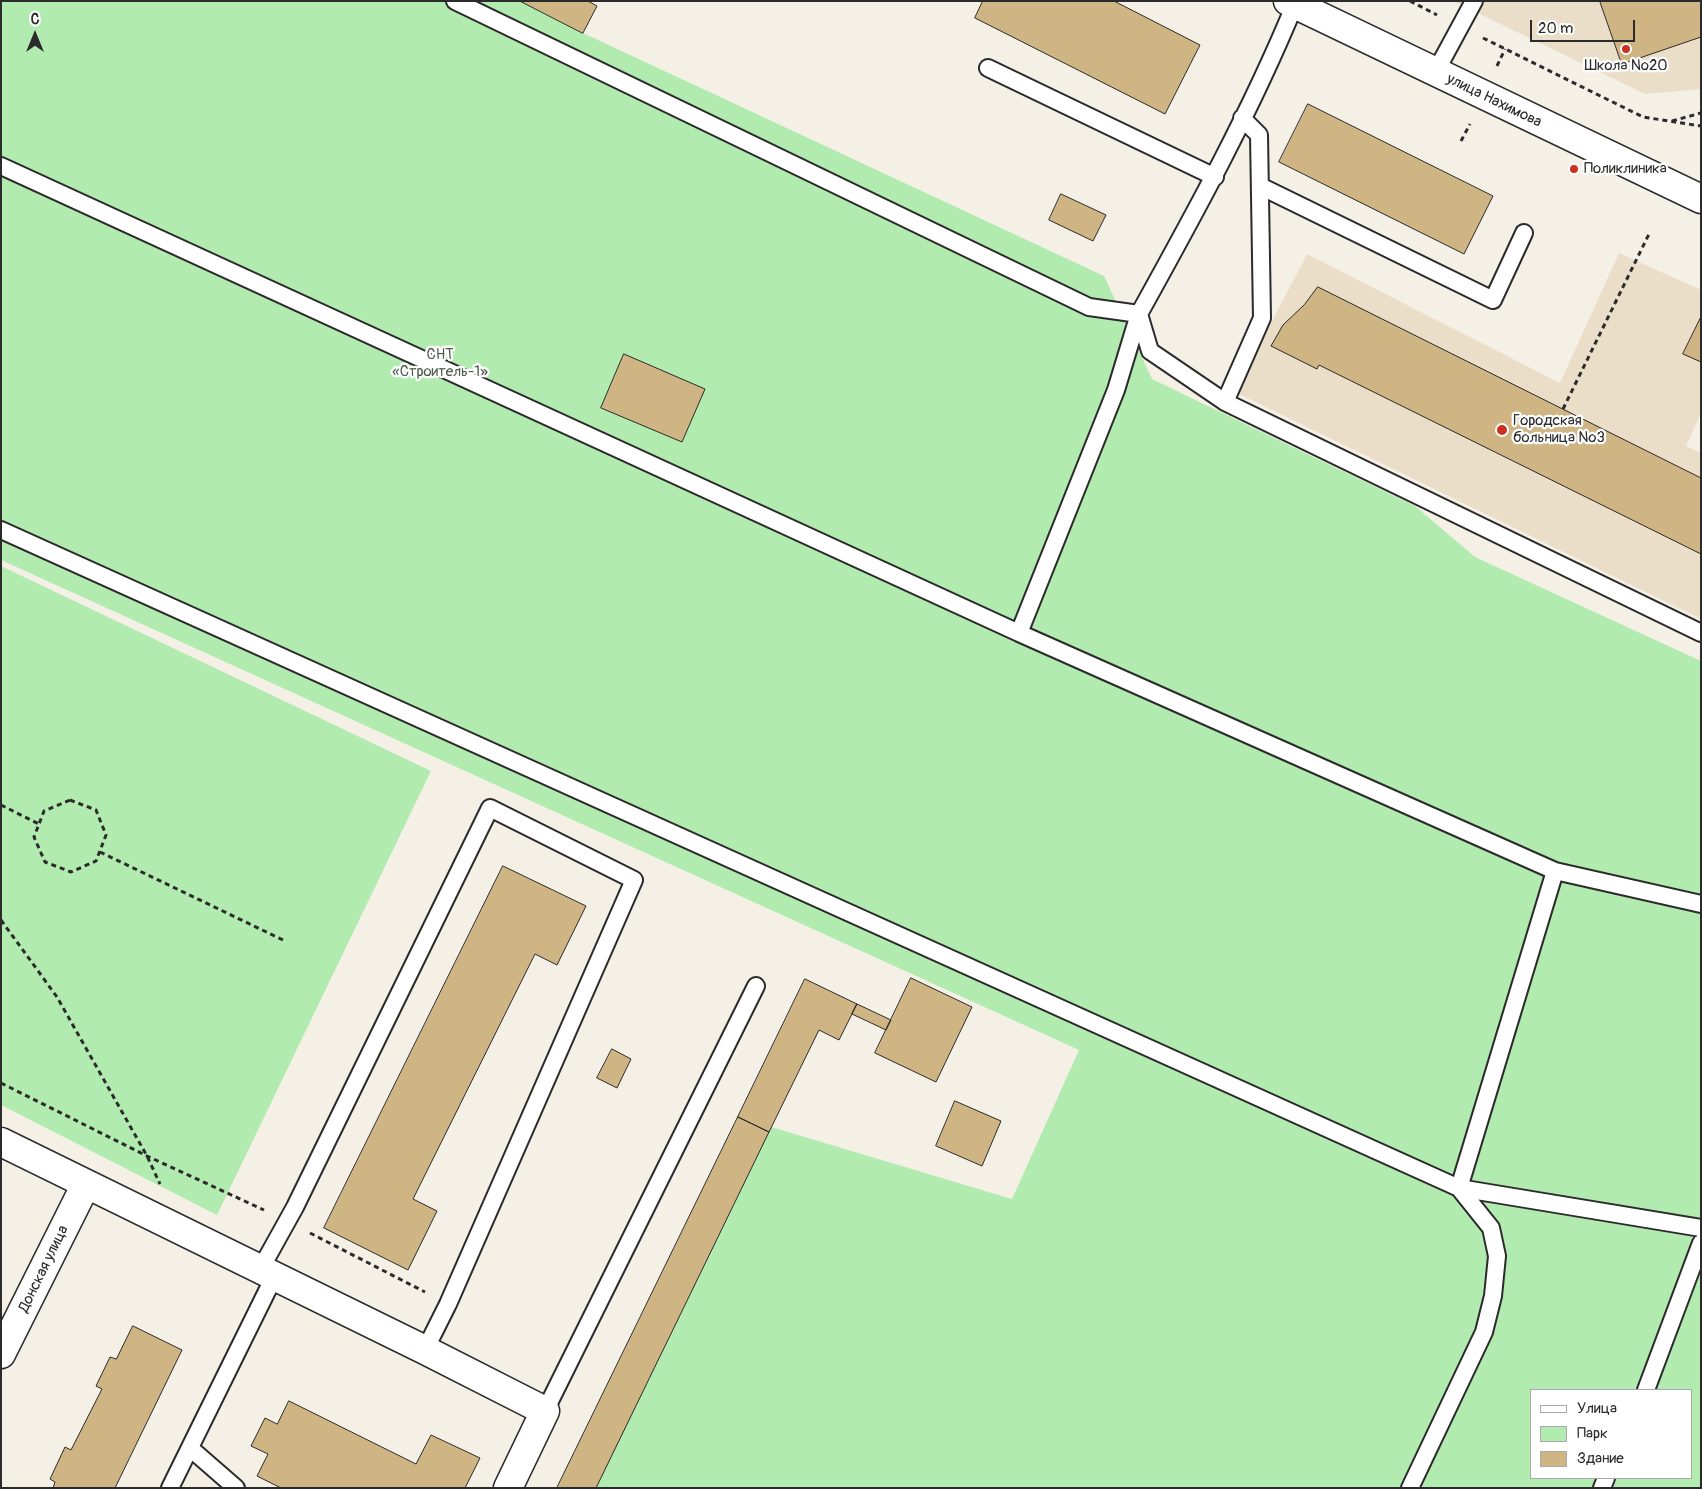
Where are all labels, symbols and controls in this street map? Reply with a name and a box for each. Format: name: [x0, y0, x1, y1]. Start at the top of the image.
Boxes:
north arrow: [10, 10, 60, 60]
scale bar: [1532, 10, 1637, 42]
text: С: [31, 11, 39, 28]
text: 20 m: [1538, 19, 1573, 38]
marker: Школа №20: [1620, 43, 1632, 55]
place label: Школа №20: [1584, 57, 1668, 75]
street label: улица Нахимова: [1444, 70, 1544, 132]
place label: Поликлиника: [1584, 160, 1667, 178]
marker: Поликлиника: [1568, 163, 1580, 175]
park label: СНТ «Строитель-1»: [392, 346, 488, 381]
place label: Городская больница №3: [1513, 412, 1605, 447]
marker: Городская больница №3: [1495, 423, 1509, 437]
street label: Донская улица: [15, 1223, 73, 1315]
legend: [1530, 1389, 1692, 1479]
text: Улица: [1577, 1399, 1617, 1418]
text: Парк: [1577, 1424, 1608, 1443]
text: Здание: [1577, 1449, 1624, 1468]

